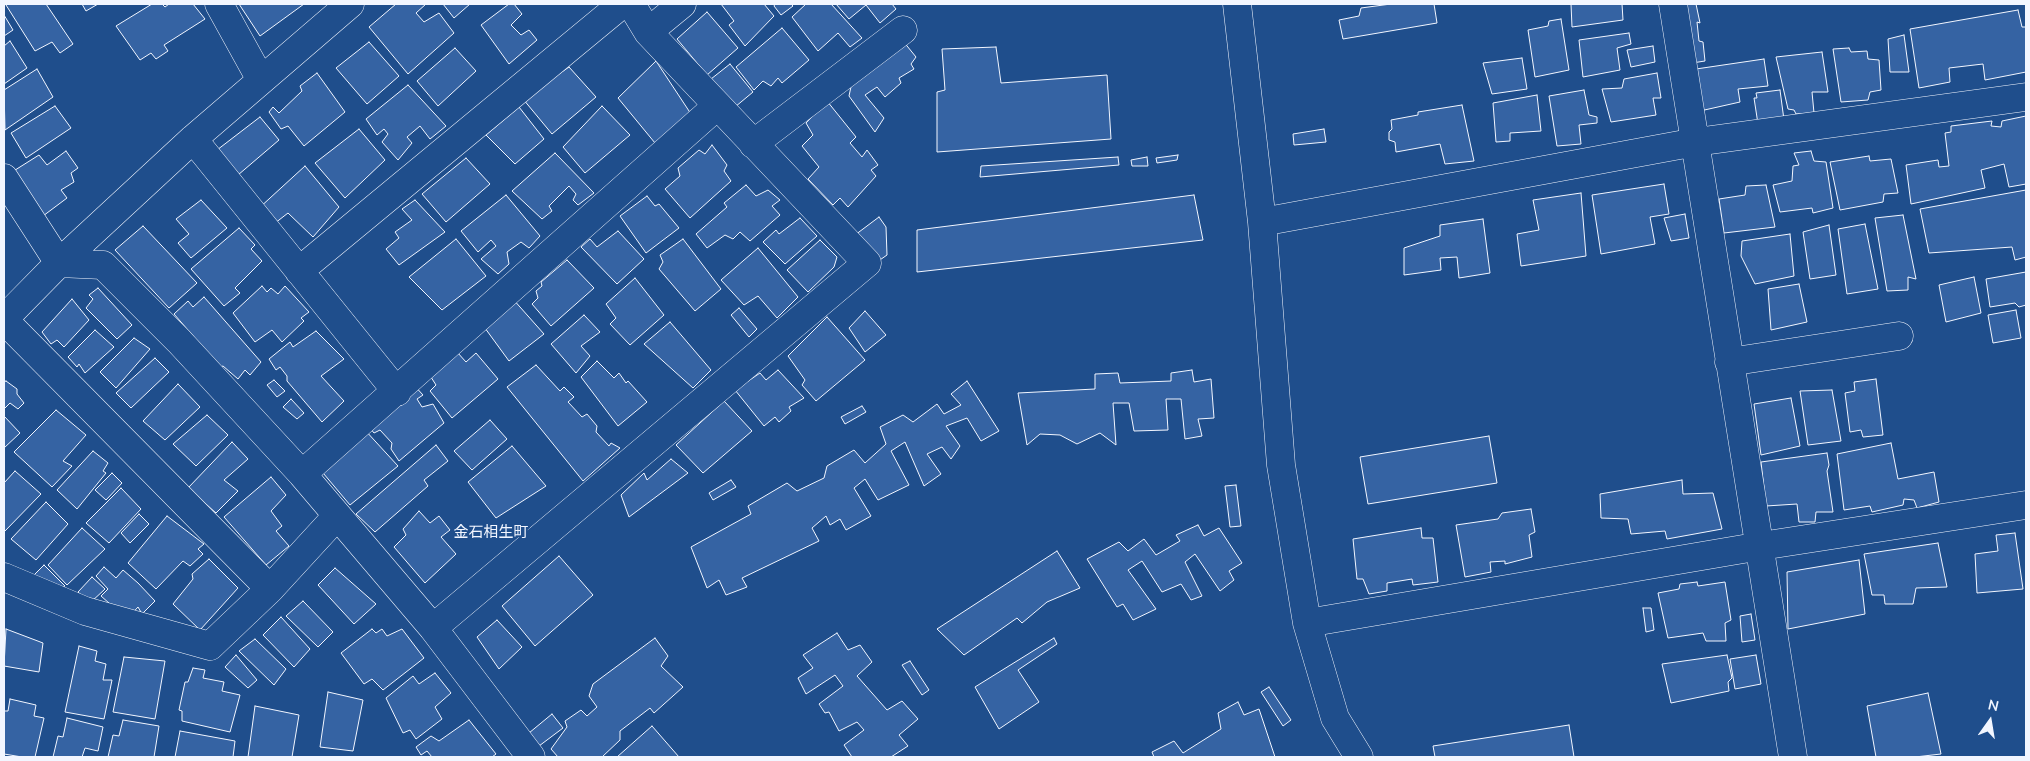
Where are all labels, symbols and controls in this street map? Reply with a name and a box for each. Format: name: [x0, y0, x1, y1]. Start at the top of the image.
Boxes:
district label: 金石相生町: [454, 524, 528, 542]
text: N: [1986, 695, 2001, 716]
north arrow: [1965, 696, 2015, 746]

